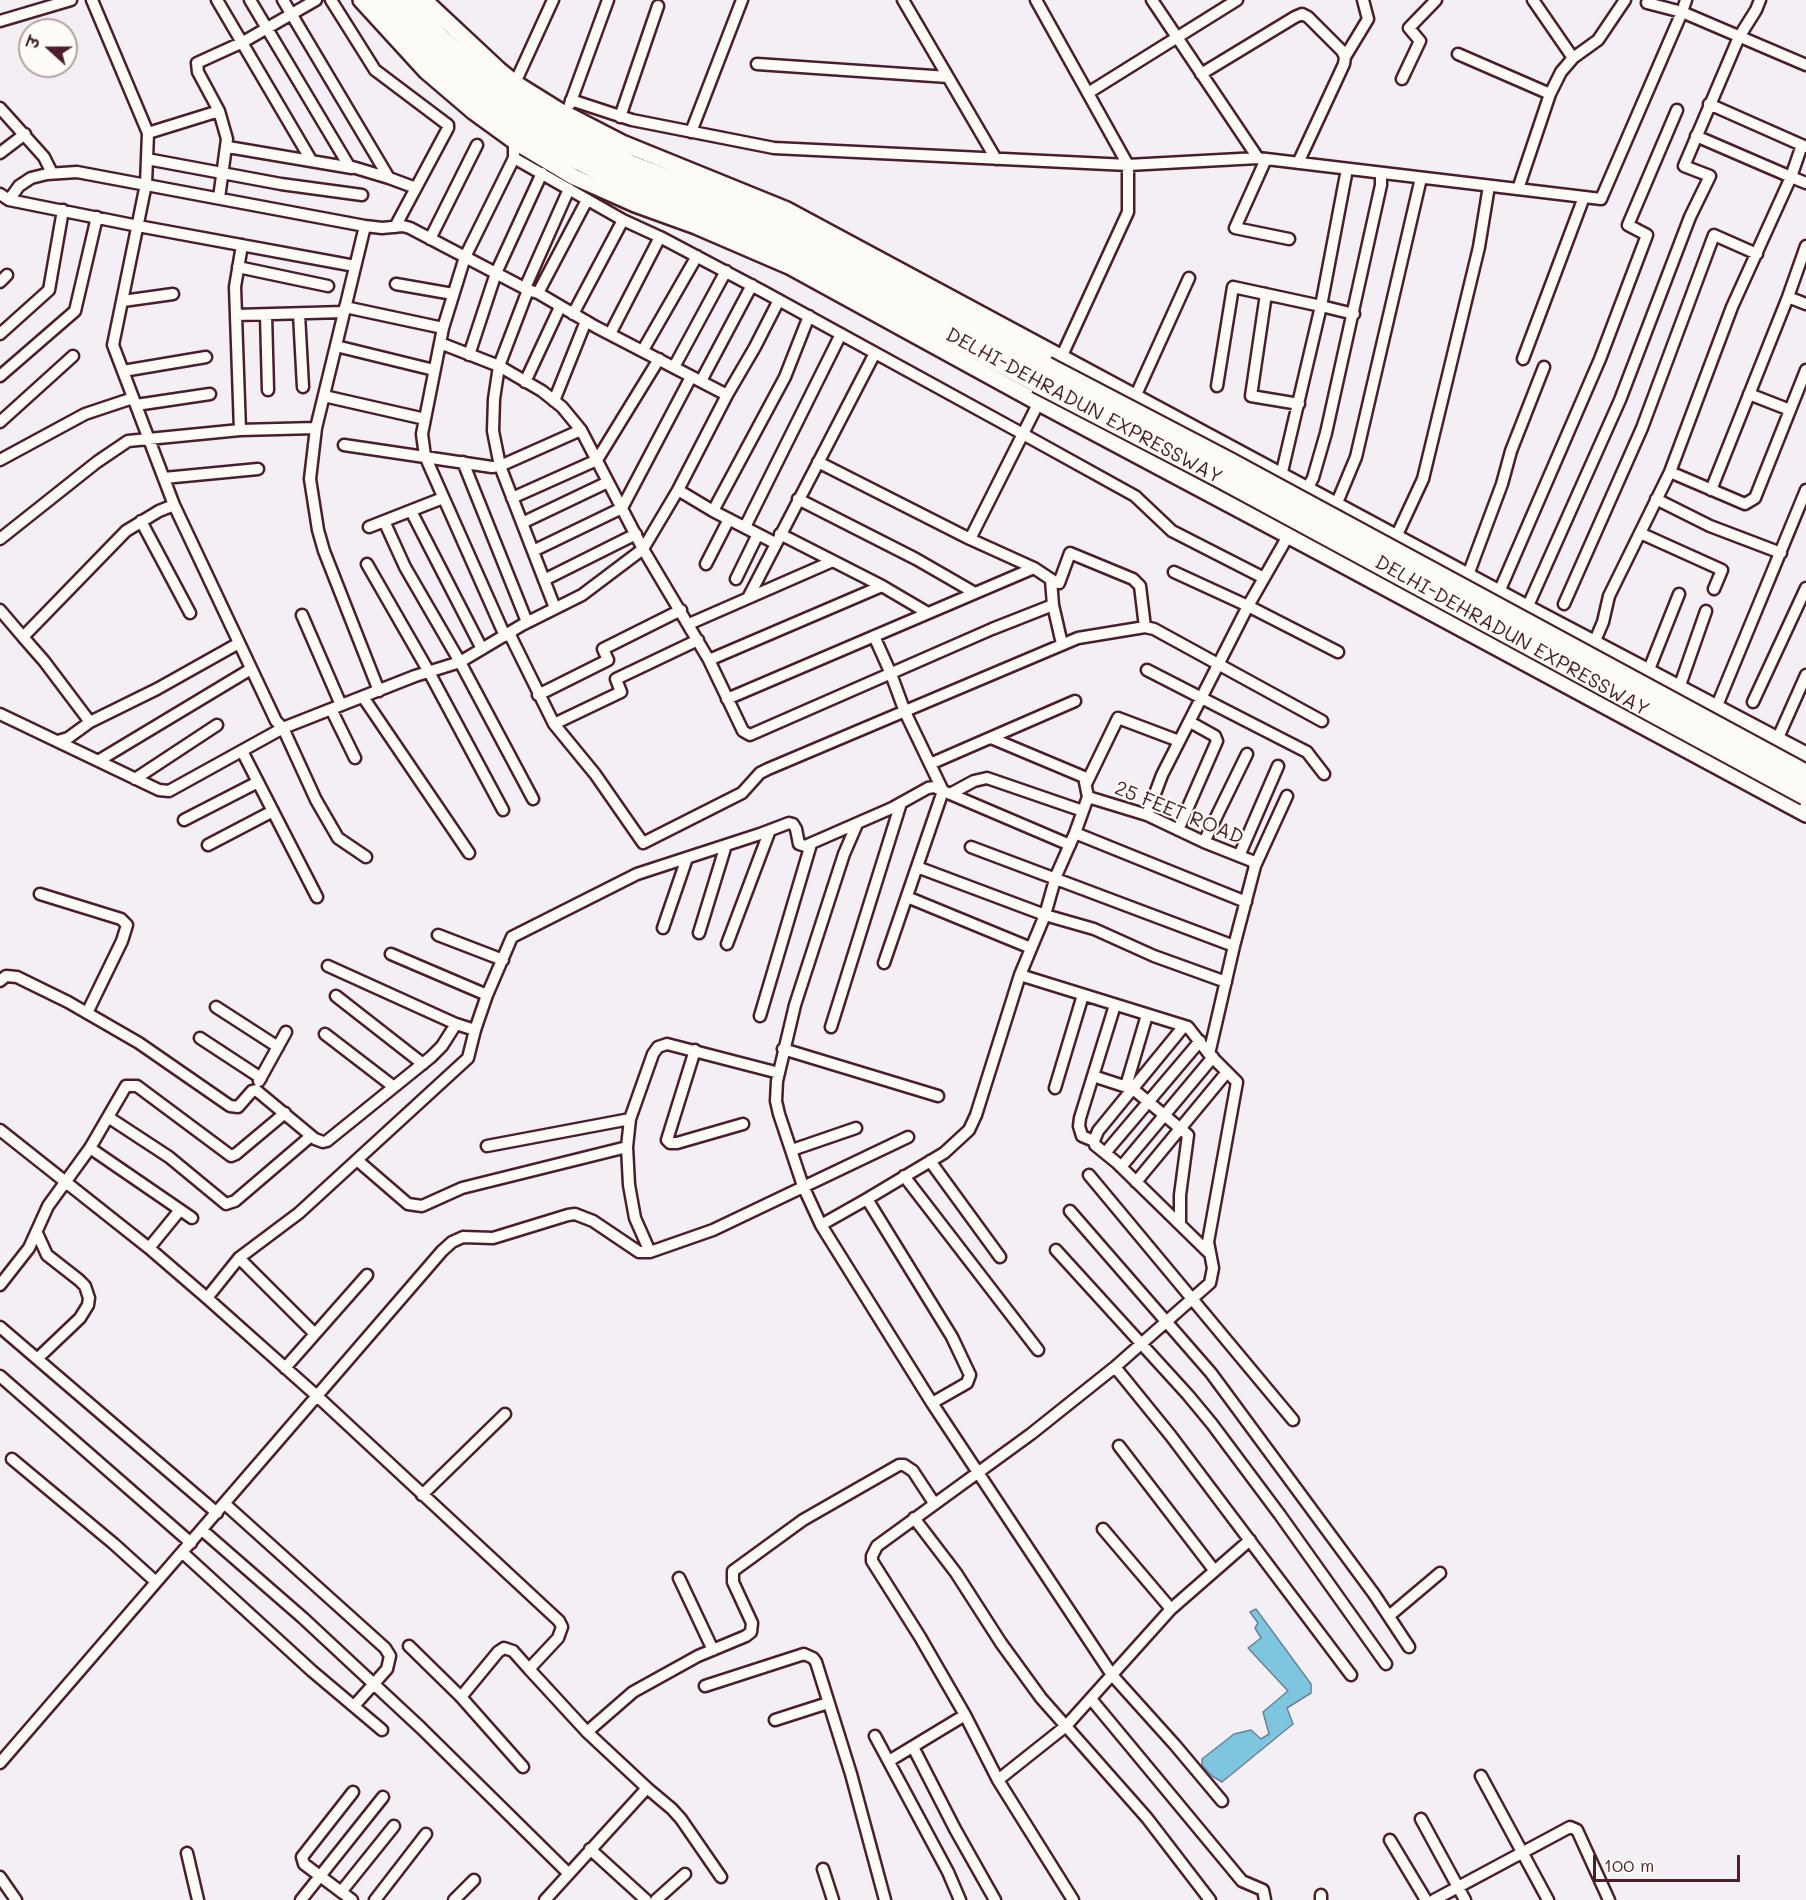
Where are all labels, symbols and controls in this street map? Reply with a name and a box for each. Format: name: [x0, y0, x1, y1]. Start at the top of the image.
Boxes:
north arrow: [18, 18, 78, 78]
text: उ: [21, 33, 44, 51]
street label: DELHI-DEHRADUN EXPRESSWAY: [942, 323, 1226, 489]
street label: DELHI-DEHRADUN EXPRESSWAY: [1371, 550, 1653, 722]
street label: 25 FEET ROAD: [1111, 776, 1247, 850]
scale bar: [1596, 1843, 1743, 1881]
text: 100 m: [1604, 1853, 1654, 1877]

